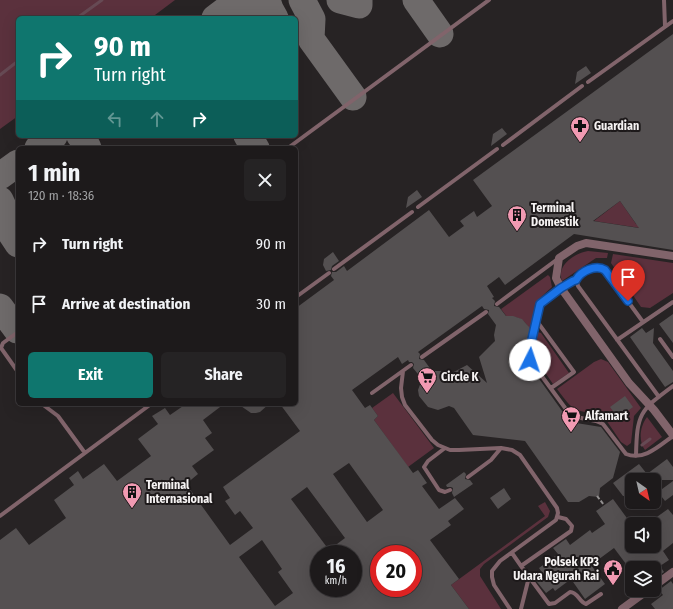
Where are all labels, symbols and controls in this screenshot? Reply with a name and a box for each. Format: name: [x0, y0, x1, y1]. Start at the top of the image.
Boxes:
text: 90 m: [94, 30, 151, 63]
icon: right: [28, 32, 80, 84]
text: Turn right: [94, 64, 166, 86]
icon: left: [104, 108, 126, 130]
icon: ahead: [146, 108, 168, 130]
icon: right: [188, 108, 210, 130]
pharmacy icon: Guardian: [569, 115, 591, 143]
place label: Guardian: [594, 119, 639, 133]
text: 1 min: [28, 159, 80, 187]
button: close: [244, 159, 286, 201]
text: 120 m · 18:36: [28, 188, 94, 203]
place label: Terminal Domestik: [531, 201, 579, 229]
building icon: Terminal Domestik: [506, 204, 528, 232]
icon: right: [28, 233, 50, 255]
text: Turn right: [62, 235, 123, 253]
text: 90 m: [256, 235, 286, 253]
pin: [611, 260, 645, 301]
icon: arrive: [617, 266, 639, 288]
icon: arrive: [28, 293, 50, 315]
text: Arrive at destination: [62, 295, 190, 313]
text: 30 m: [256, 295, 286, 313]
position arrow: [509, 339, 551, 381]
button: Exit: [28, 352, 153, 398]
button: Share: [161, 352, 286, 398]
supermarket icon: Circle K: [416, 366, 438, 394]
place label: Circle K: [441, 370, 479, 384]
supermarket icon: Alfamart: [560, 405, 582, 433]
place label: Alfamart: [584, 409, 629, 423]
north arrow: [625, 473, 661, 509]
map controls: [625, 473, 661, 597]
place label: Terminal Internasional: [146, 478, 213, 506]
building icon: Terminal Internasional: [121, 481, 143, 509]
button: sound: [625, 517, 661, 553]
speed limit sign: 20: [370, 545, 422, 597]
text: 16: [327, 554, 345, 578]
place label: Polsek KP3 Udara Ngurah Rai: [513, 555, 599, 583]
public building icon: Polsek KP3 Udara Ngurah Rai: [602, 558, 624, 586]
button: layers: [625, 561, 661, 597]
text: km/h: [325, 575, 347, 587]

